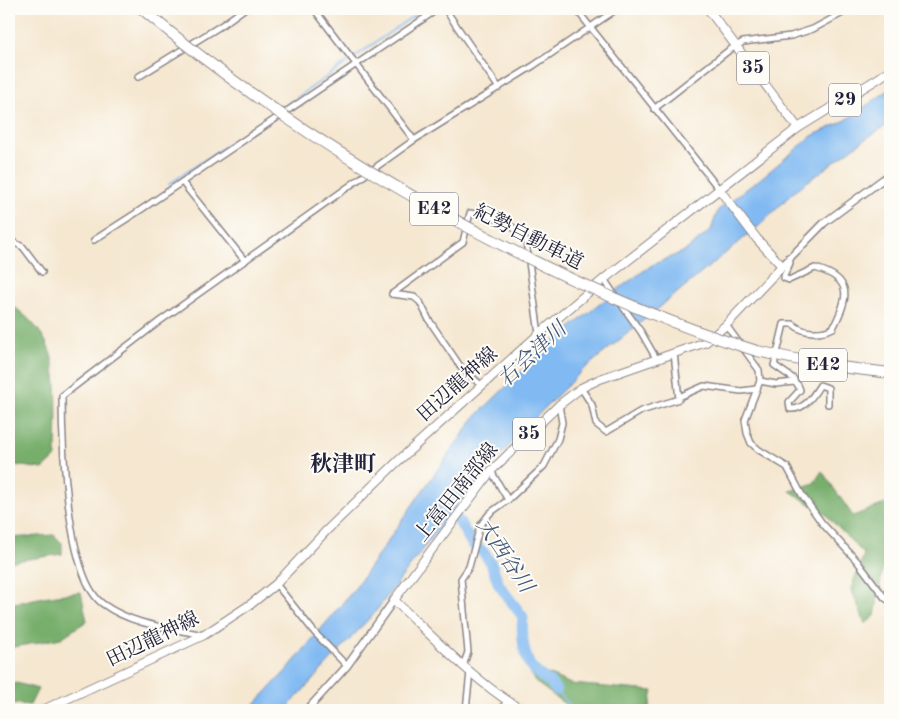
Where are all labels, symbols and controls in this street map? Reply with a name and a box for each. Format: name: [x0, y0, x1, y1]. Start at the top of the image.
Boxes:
road number: 35: [737, 52, 769, 84]
road number: 29: [829, 84, 861, 116]
road number: E42: [410, 192, 458, 225]
street label: 紀勢自動車道: [470, 200, 587, 274]
water label: 右会津川: [494, 316, 572, 391]
street label: 田辺龍神線: [413, 343, 502, 426]
road number: E42: [799, 348, 847, 382]
road number: 35: [513, 418, 545, 450]
street label: 上富田南部線: [410, 439, 503, 546]
district label: 秋津町: [310, 452, 376, 476]
water label: 大西谷川: [472, 514, 539, 598]
street label: 田辺龍神線: [103, 607, 202, 671]

